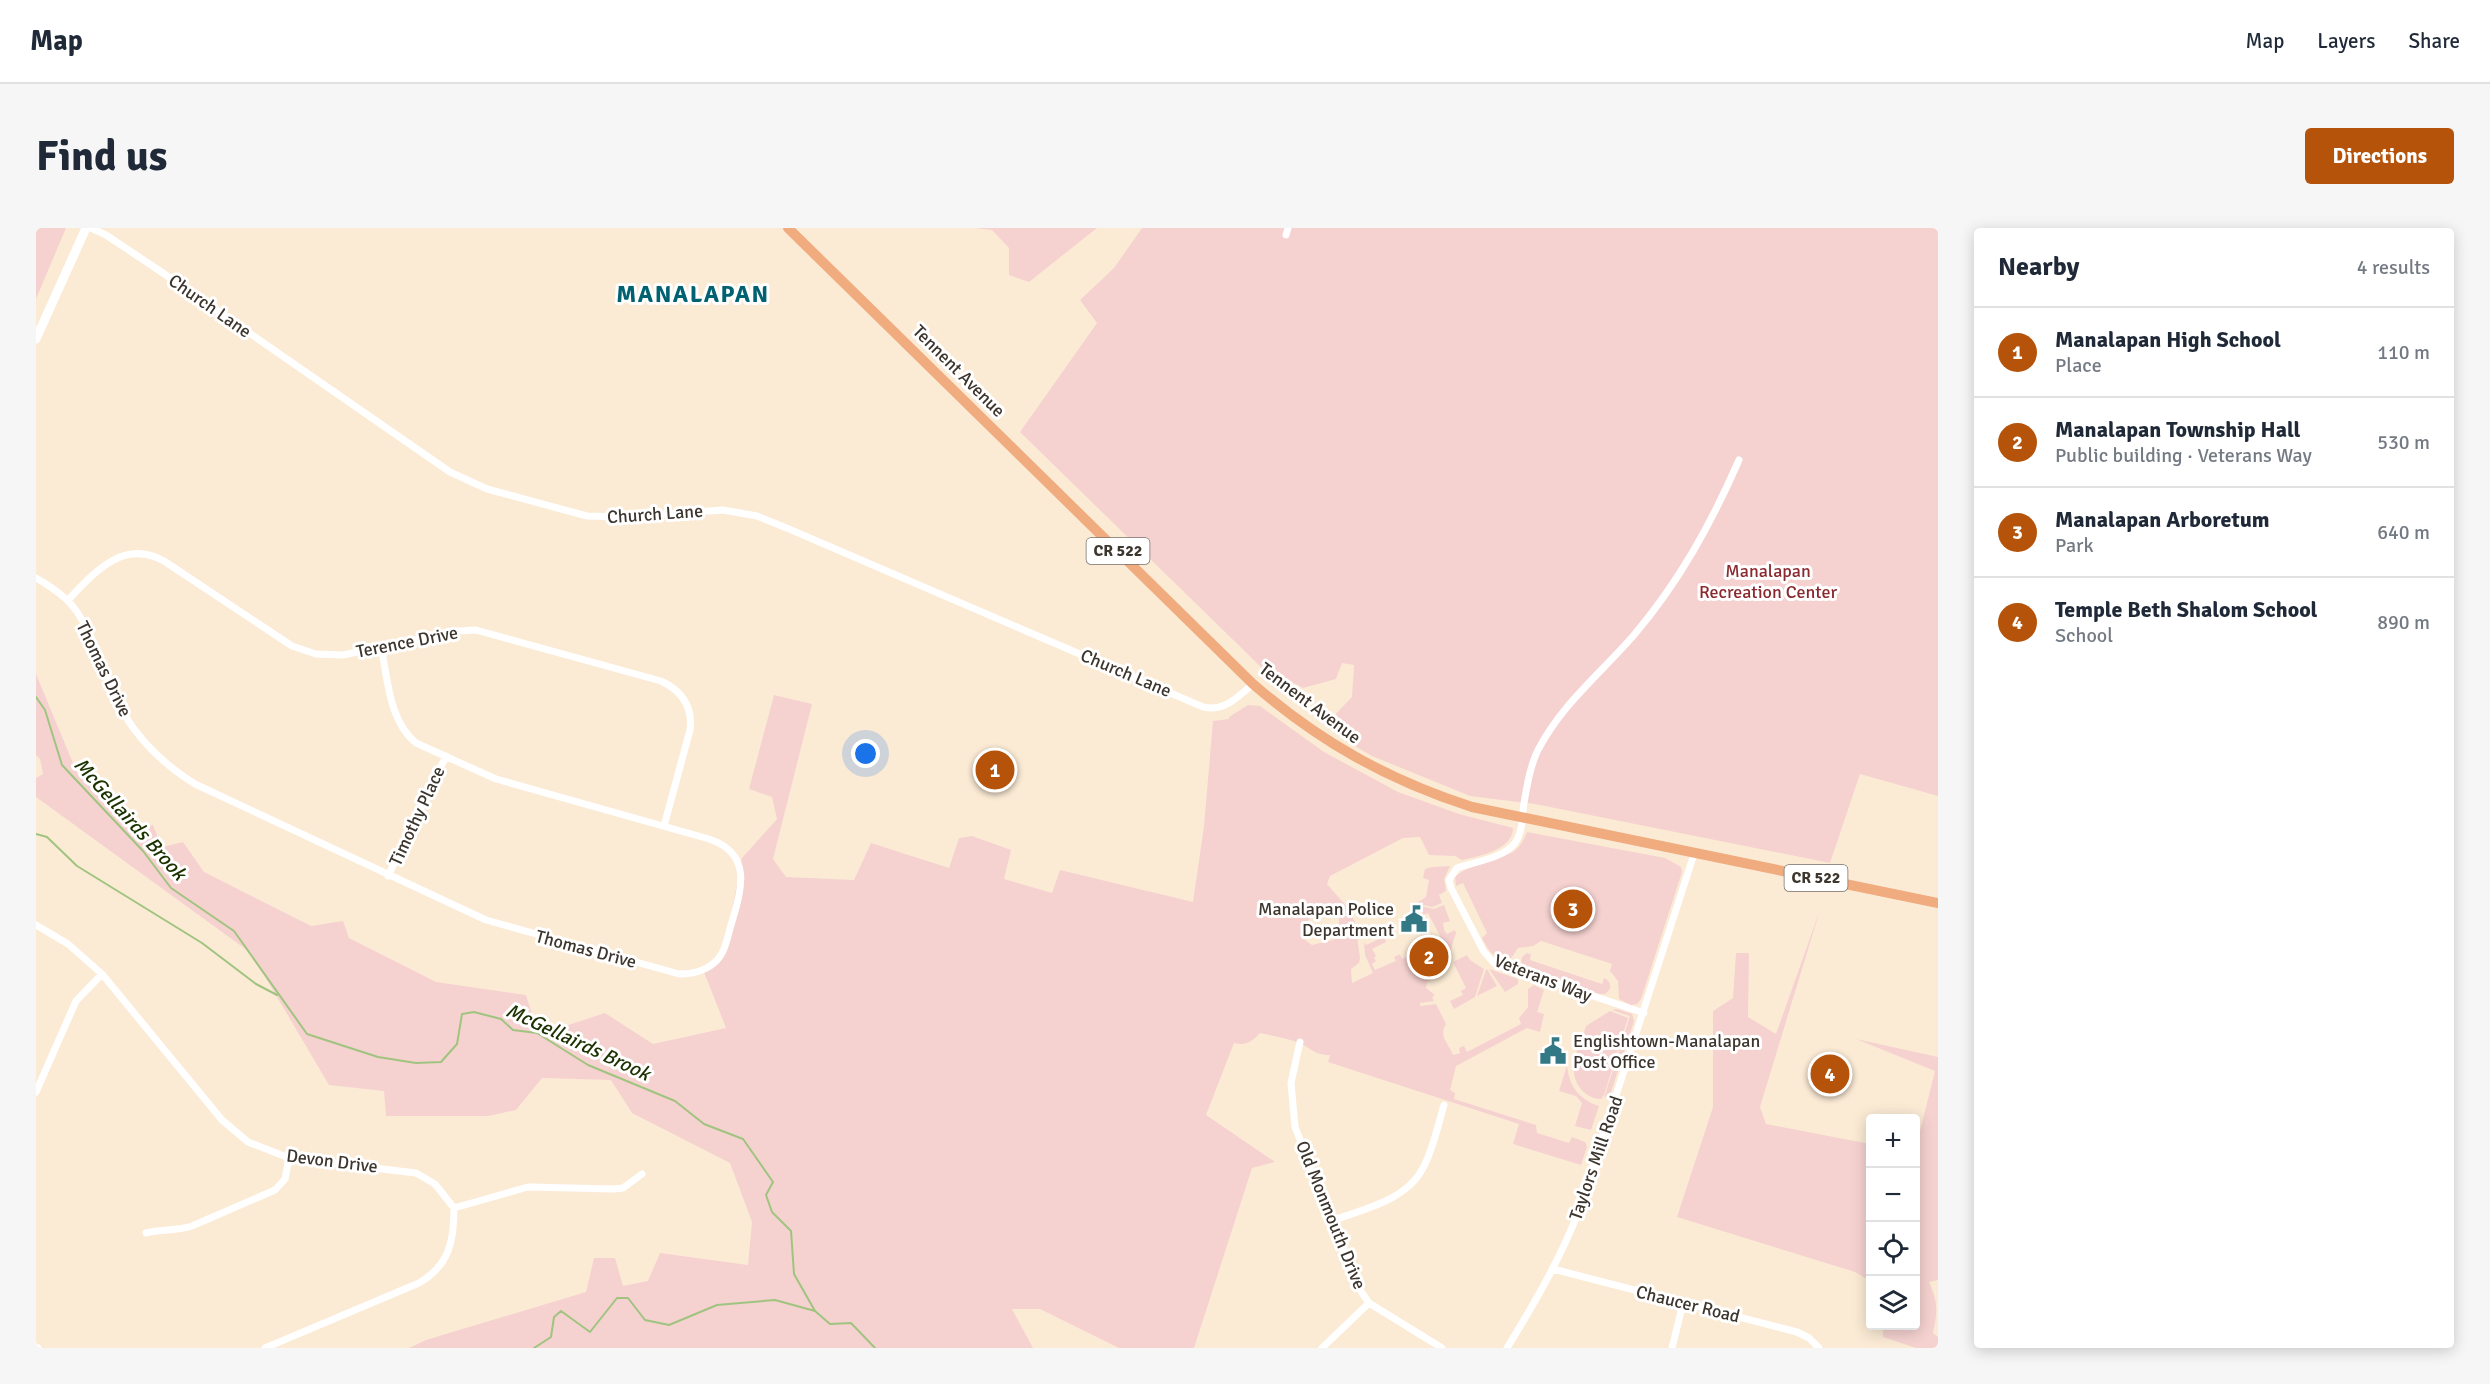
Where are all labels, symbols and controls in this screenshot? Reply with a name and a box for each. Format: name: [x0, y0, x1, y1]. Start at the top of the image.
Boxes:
text: Map: [30, 24, 83, 58]
text: Map: [2246, 28, 2284, 54]
text: Layers: [2317, 28, 2375, 54]
text: Share: [2408, 28, 2460, 54]
button: Directions: [2305, 128, 2454, 184]
text: Find us: [36, 131, 167, 182]
text: Nearby: [1998, 251, 2079, 283]
text: 4 results: [2357, 255, 2430, 280]
street label: Church Lane: [164, 269, 256, 343]
district label: MANALAPAN: [616, 279, 770, 309]
street label: Tennent Avenue: [908, 320, 1010, 422]
text: Manalapan High School: [2055, 326, 2281, 353]
text: 1: [2012, 340, 2023, 365]
text: 110 m: [2377, 340, 2430, 365]
text: Place: [2055, 353, 2102, 378]
text: Manalapan Township Hall: [2055, 416, 2300, 443]
text: 2: [2012, 430, 2023, 455]
text: 530 m: [2377, 430, 2430, 455]
text: Public building · Veterans Way: [2055, 443, 2312, 468]
street label: Church Lane: [606, 500, 704, 528]
text: Manalapan Arboretum: [2055, 506, 2270, 533]
text: 3: [2012, 520, 2023, 545]
text: 640 m: [2377, 520, 2430, 545]
text: Park: [2055, 533, 2093, 558]
road number: CR 522: [1086, 538, 1150, 564]
park label: Manalapan Recreation Center: [1699, 560, 1837, 603]
text: Temple Beth Shalom School: [2055, 596, 2318, 623]
text: 4: [2012, 610, 2023, 635]
text: 890 m: [2377, 610, 2430, 635]
street label: Thomas Drive: [71, 618, 137, 720]
street label: Terence Drive: [354, 621, 460, 663]
text: School: [2055, 623, 2113, 648]
street label: Church Lane: [1077, 644, 1175, 702]
street label: Tennent Avenue: [1255, 658, 1365, 748]
your location: [851, 739, 880, 768]
pin: 1: [976, 748, 1014, 792]
water label: McGellairds Brook: [68, 753, 193, 887]
street label: Timothy Place: [384, 763, 450, 869]
road number: CR 522: [1784, 865, 1848, 891]
pin: 3: [1554, 886, 1592, 932]
place label: Manalapan Police Department: [1258, 898, 1394, 941]
public building icon: Manalapan Police Department: [1399, 904, 1429, 934]
street label: Thomas Drive: [533, 925, 639, 973]
pin: 2: [1410, 934, 1448, 980]
street label: Veterans Way: [1491, 949, 1595, 1007]
water label: McGellairds Brook: [502, 998, 656, 1087]
place label: Englishtown-Manalapan Post Office: [1573, 1030, 1760, 1073]
public building icon: Englishtown-Manalapan Post Office: [1538, 1036, 1568, 1066]
pin: 4: [1810, 1052, 1850, 1096]
street label: Taylors Mill Road: [1564, 1093, 1628, 1223]
map controls: [1866, 1114, 1920, 1330]
button: +: [1866, 1114, 1920, 1168]
street label: Old Monmouth Drive: [1291, 1138, 1371, 1292]
street label: Devon Drive: [285, 1144, 379, 1178]
button: −: [1866, 1168, 1920, 1222]
button: locate: [1866, 1222, 1920, 1276]
button: layers: [1866, 1276, 1920, 1330]
street label: Chaucer Road: [1634, 1280, 1742, 1328]

